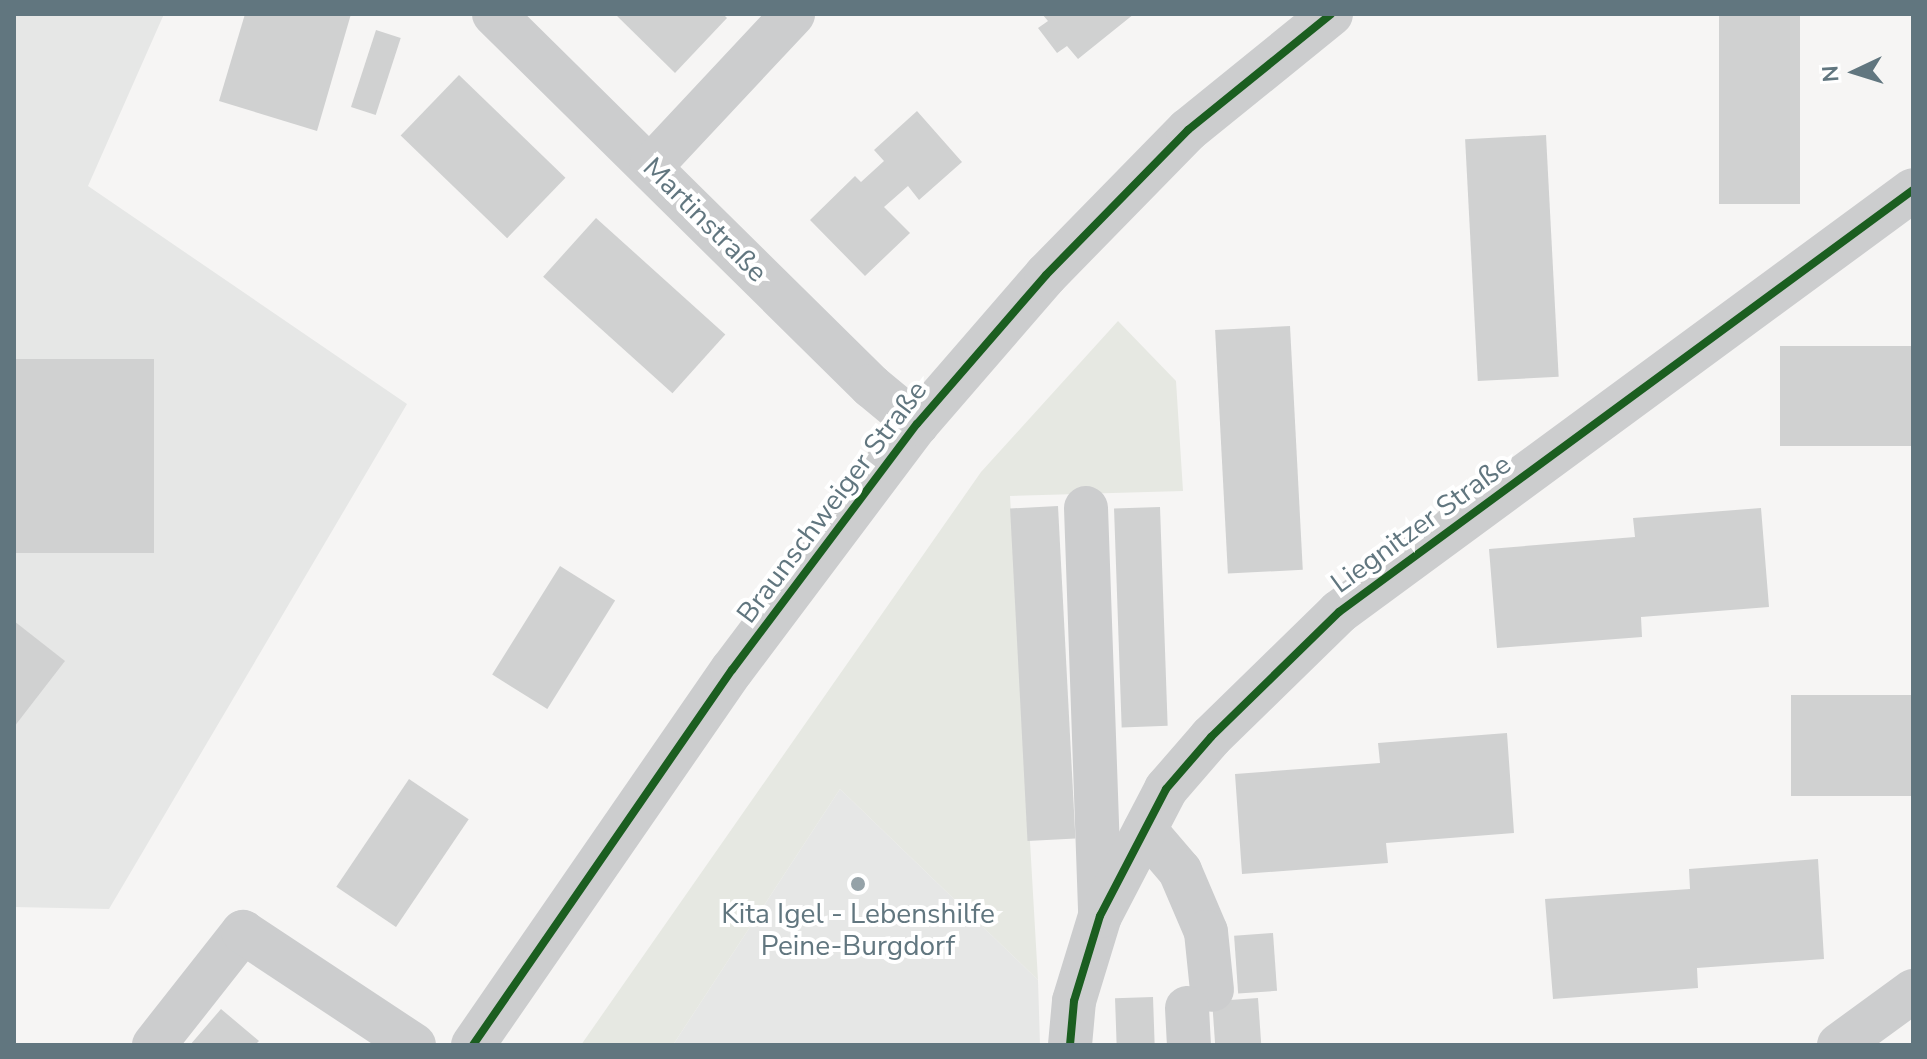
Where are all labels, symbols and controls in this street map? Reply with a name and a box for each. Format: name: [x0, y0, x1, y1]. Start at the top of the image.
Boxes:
north arrow: [1815, 32, 1895, 112]
text: N: [1816, 64, 1847, 83]
street label: Martinstraße: [636, 151, 774, 289]
street label: Braunschweiger Straße: [730, 374, 934, 630]
street label: Liegnitzer Straße: [1325, 448, 1517, 600]
marker: Kita Igel - Lebenshilfe Peine-Burgdorf: [849, 875, 867, 893]
place label: Kita Igel - Lebenshilfe Peine-Burgdorf: [721, 897, 995, 963]

